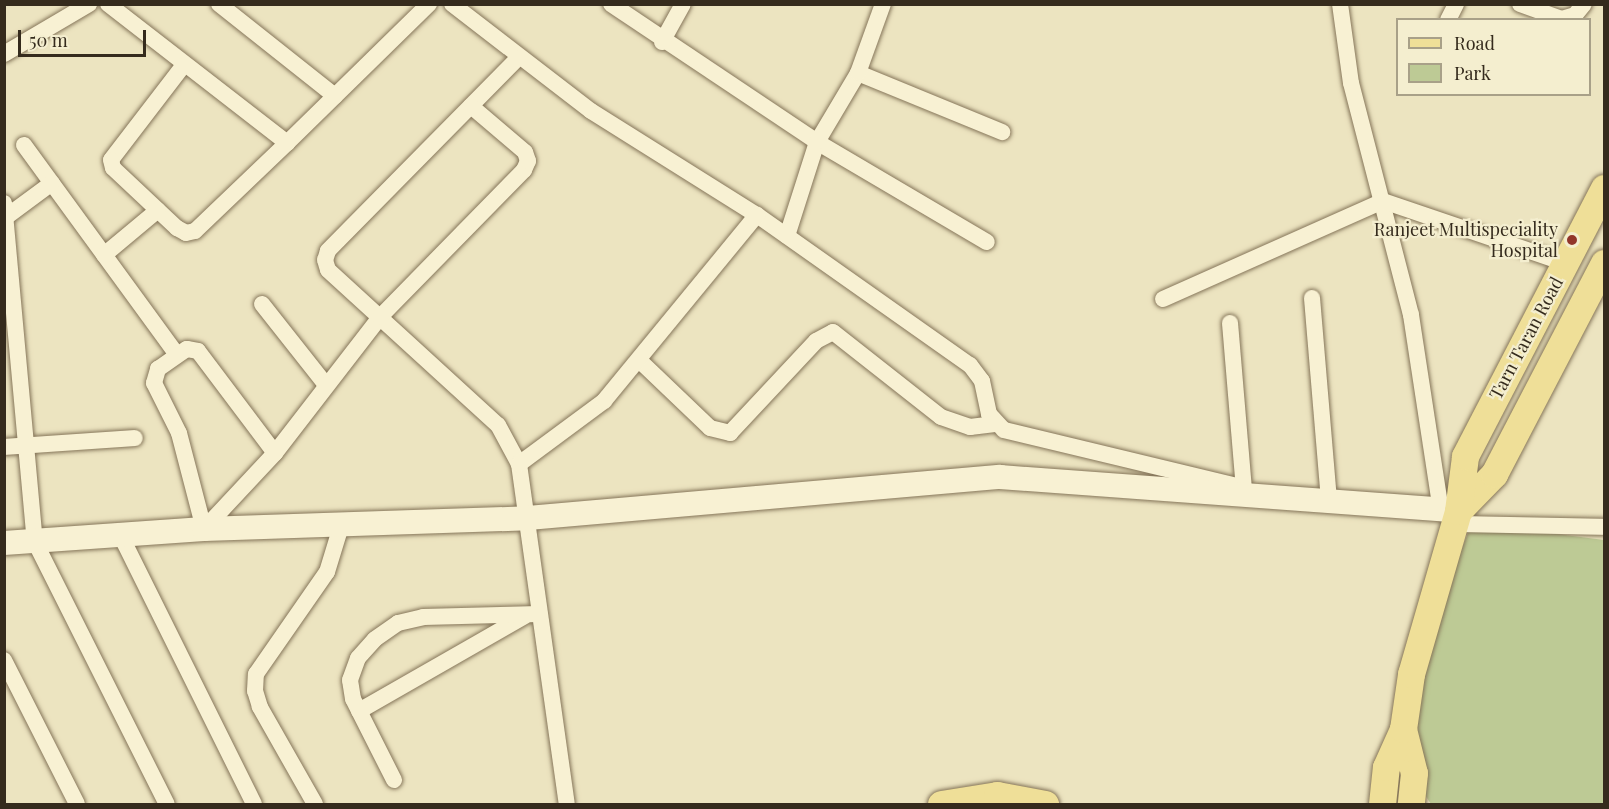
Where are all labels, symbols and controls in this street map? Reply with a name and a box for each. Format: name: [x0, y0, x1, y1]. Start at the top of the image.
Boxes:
scale bar: [21, 18, 148, 56]
legend: [1396, 18, 1591, 96]
text: 50 m: [29, 28, 68, 52]
text: Road: [1454, 31, 1495, 55]
text: Park: [1454, 61, 1491, 85]
place label: Ranjeet Multispeciality Hospital: [1374, 219, 1558, 262]
marker: Ranjeet Multispeciality Hospital: [1563, 231, 1581, 249]
street label: Tarn Taran Road: [1485, 273, 1567, 403]

